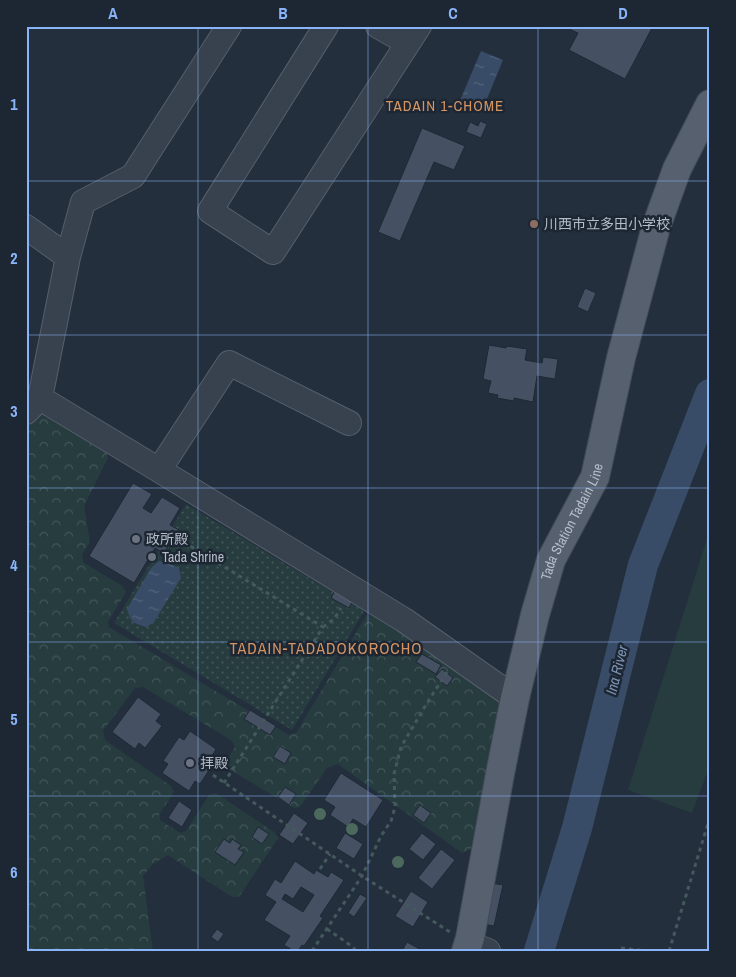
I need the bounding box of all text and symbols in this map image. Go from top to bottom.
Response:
text: A [108,2,118,24]
text: B [278,2,288,24]
text: C [448,2,458,24]
text: D [618,2,628,24]
text: 1 [10,93,18,115]
district label: TADAIN 1-CHOME [386,95,504,116]
place label: 川西市立多田小学校 [544,215,670,233]
marker: 川西市立多田小学校 [528,218,540,230]
text: 2 [10,247,18,269]
text: 3 [10,400,18,422]
street label: Tada Station Tadain Line [537,462,607,582]
place label: 政所殿 [146,530,188,548]
marker: 政所殿 [130,533,142,545]
place label: Tada Shrine [162,548,224,566]
marker: Tada Shrine [146,551,158,563]
text: 4 [10,554,18,576]
district label: TADAIN-TADADOKOROCHO [229,637,423,659]
water label: Ina River [600,642,633,697]
text: 5 [10,708,18,730]
place label: 拝殿 [200,754,228,772]
marker: 拝殿 [184,757,196,769]
text: 6 [10,861,18,883]

